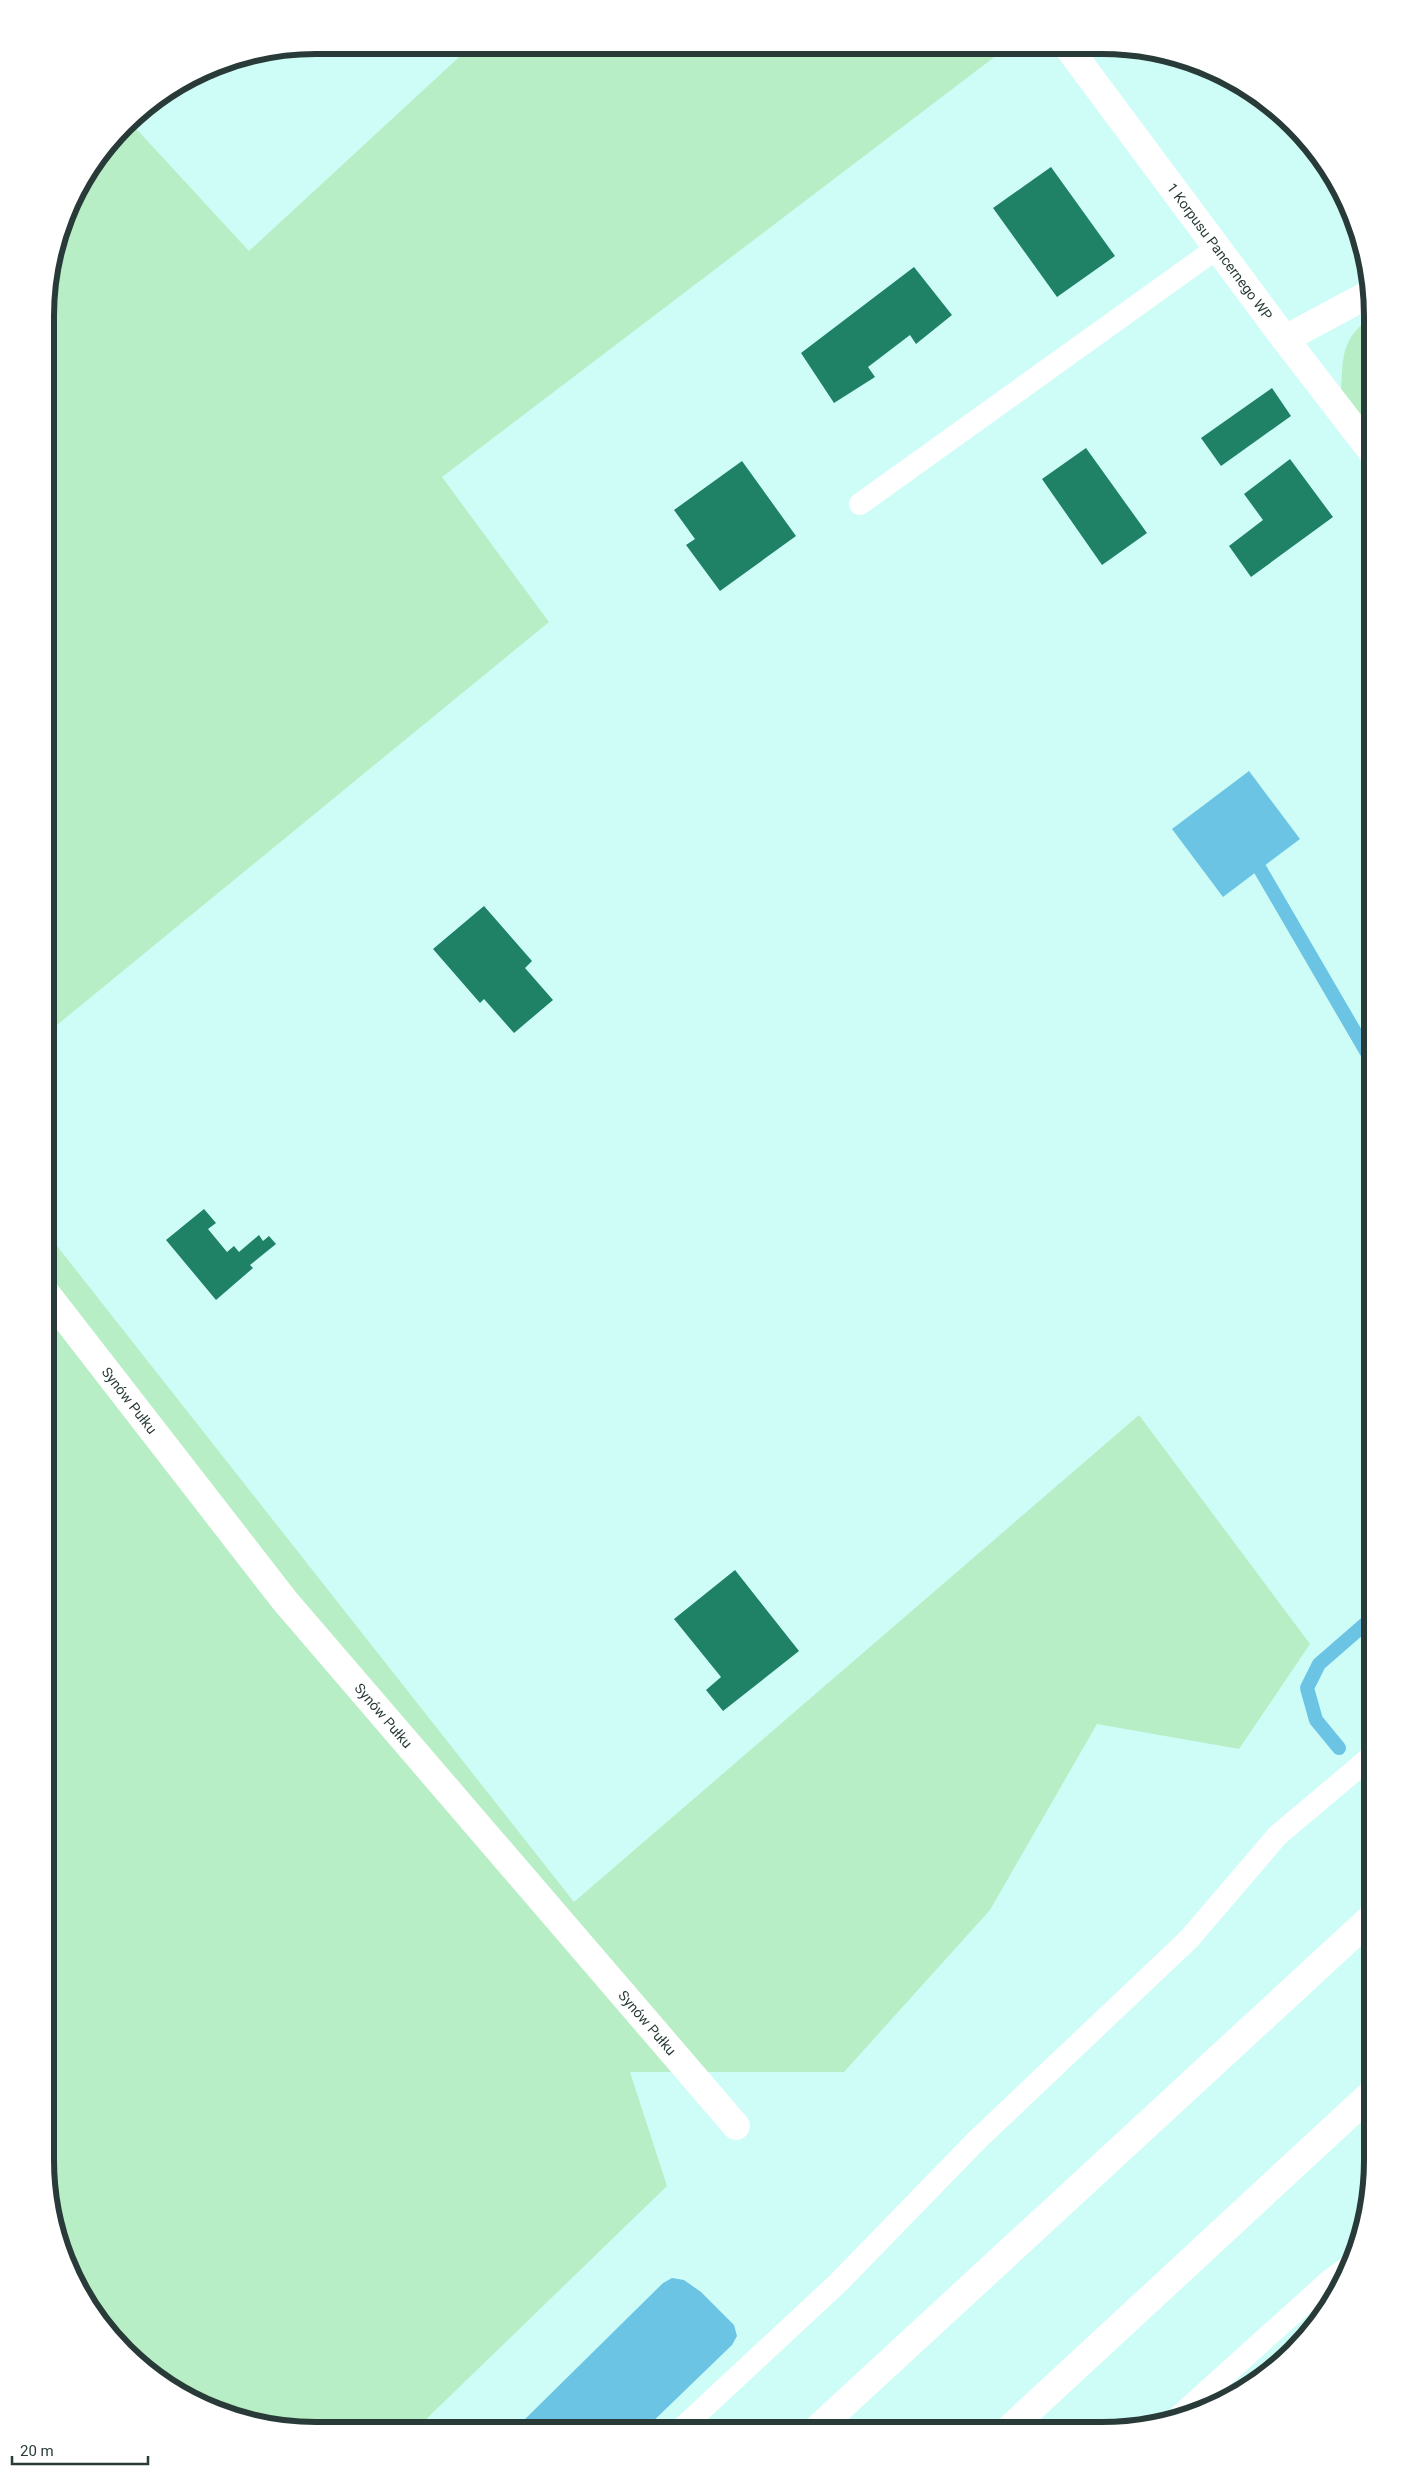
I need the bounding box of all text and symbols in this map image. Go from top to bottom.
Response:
street label: 1 Korpusu Pancernego WP [1164,180,1276,323]
street label: Synów Pułku [99,1364,160,1437]
street label: Synów Pułku [351,1680,416,1751]
street label: Synów Pułku [615,1987,679,2058]
scale bar [12,2434,149,2466]
text: 20 m [20,2442,54,2460]

